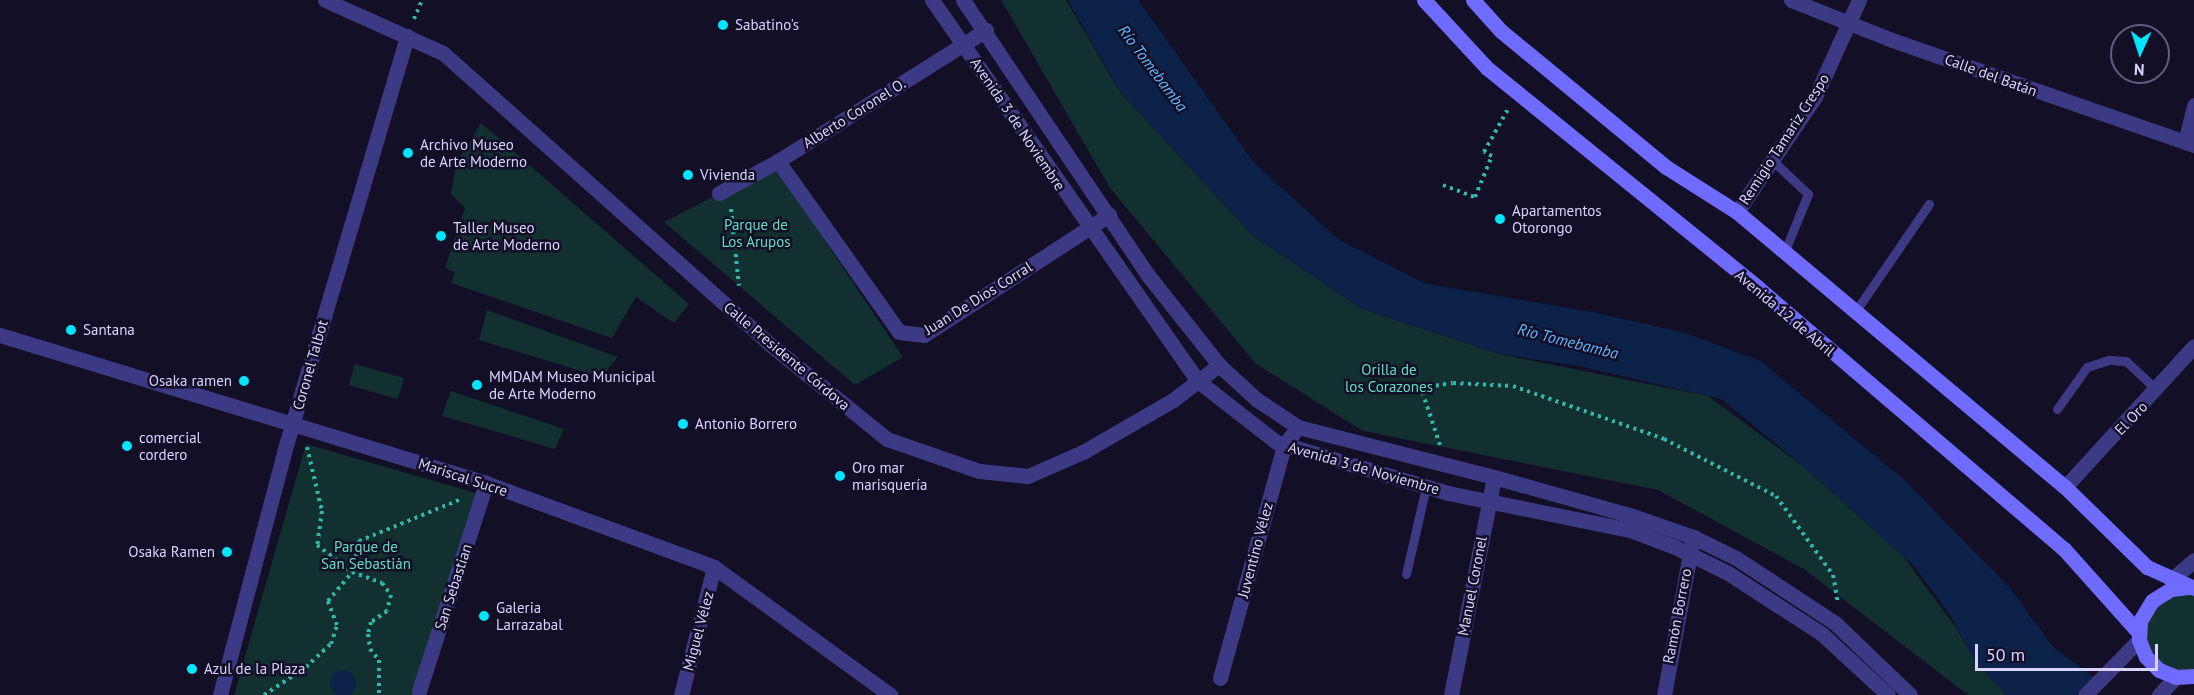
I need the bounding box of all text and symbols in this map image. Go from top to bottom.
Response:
place label: Sabatino's [735,16,799,34]
marker: Sabatino's [716,18,730,32]
water label: Río Tomebamba [1114,21,1192,115]
north arrow [2110,24,2170,84]
street label: Calle del Batán [1942,50,2040,100]
street label: Avenida 3 de Noviembre [967,54,1069,194]
text: N [2133,60,2145,80]
street label: Remigio Tamariz Crespo [1735,70,1833,208]
street label: Alberto Coronel O. [799,74,909,152]
place label: Archivo Museo de Arte Moderno [420,135,528,170]
marker: Archivo Museo de Arte Moderno [401,146,415,160]
place label: Vivienda [700,166,755,184]
marker: Vivienda [681,168,695,182]
place label: Apartamentos Otorongo [1512,201,1602,236]
marker: Apartamentos Otorongo [1493,212,1507,226]
park label: Parque de Los Arupos [721,215,791,250]
place label: Taller Museo de Arte Moderno [453,218,561,253]
marker: Taller Museo de Arte Moderno [434,229,448,243]
street label: Juan De Dios Corral [921,258,1035,338]
street label: Avenida 12 de Abril [1731,266,1839,360]
street label: Calle Presidente Córdova [720,298,854,414]
street label: Coronel Talbot [289,318,331,412]
water label: Río Tomebamba [1515,319,1621,363]
place label: Santana [83,321,135,339]
marker: Santana [64,323,78,337]
park label: Orilla de los Corazones [1345,360,1433,395]
place label: MMDAM Museo Municipal de Arte Moderno [489,367,655,402]
place label: Osaka ramen [149,372,232,390]
marker: Osaka ramen [237,374,251,388]
marker: MMDAM Museo Municipal de Arte Moderno [470,378,484,392]
street label: El Oro [2111,397,2151,439]
place label: Antonio Borrero [695,415,797,433]
marker: Antonio Borrero [676,417,690,431]
place label: comercial cordero [139,428,201,463]
street label: Avenida 3 de Noviembre [1286,438,1442,498]
marker: comercial cordero [120,439,134,453]
street label: Mariscal Sucre [416,454,510,500]
place label: Oro mar marisquería [852,458,927,493]
marker: Oro mar marisquería [833,469,847,483]
street label: Juventino Vélez [1234,500,1276,600]
street label: Manuel Coronel [1454,535,1490,637]
park label: Parque de San Sebastián [321,537,411,572]
street label: San Sebastian [431,542,475,632]
place label: Osaka Ramen [128,543,215,561]
marker: Osaka Ramen [220,545,234,559]
street label: Ramón Borrero [1659,567,1695,665]
street label: Miguel Vélez [679,589,717,673]
place label: Galeria Larrazabal [496,598,563,633]
marker: Galeria Larrazabal [477,609,491,623]
scale bar [1978,632,2161,670]
text: 50 m [1986,643,2025,666]
place label: Azul de la Plaza [204,660,305,678]
marker: Azul de la Plaza [185,662,199,676]

